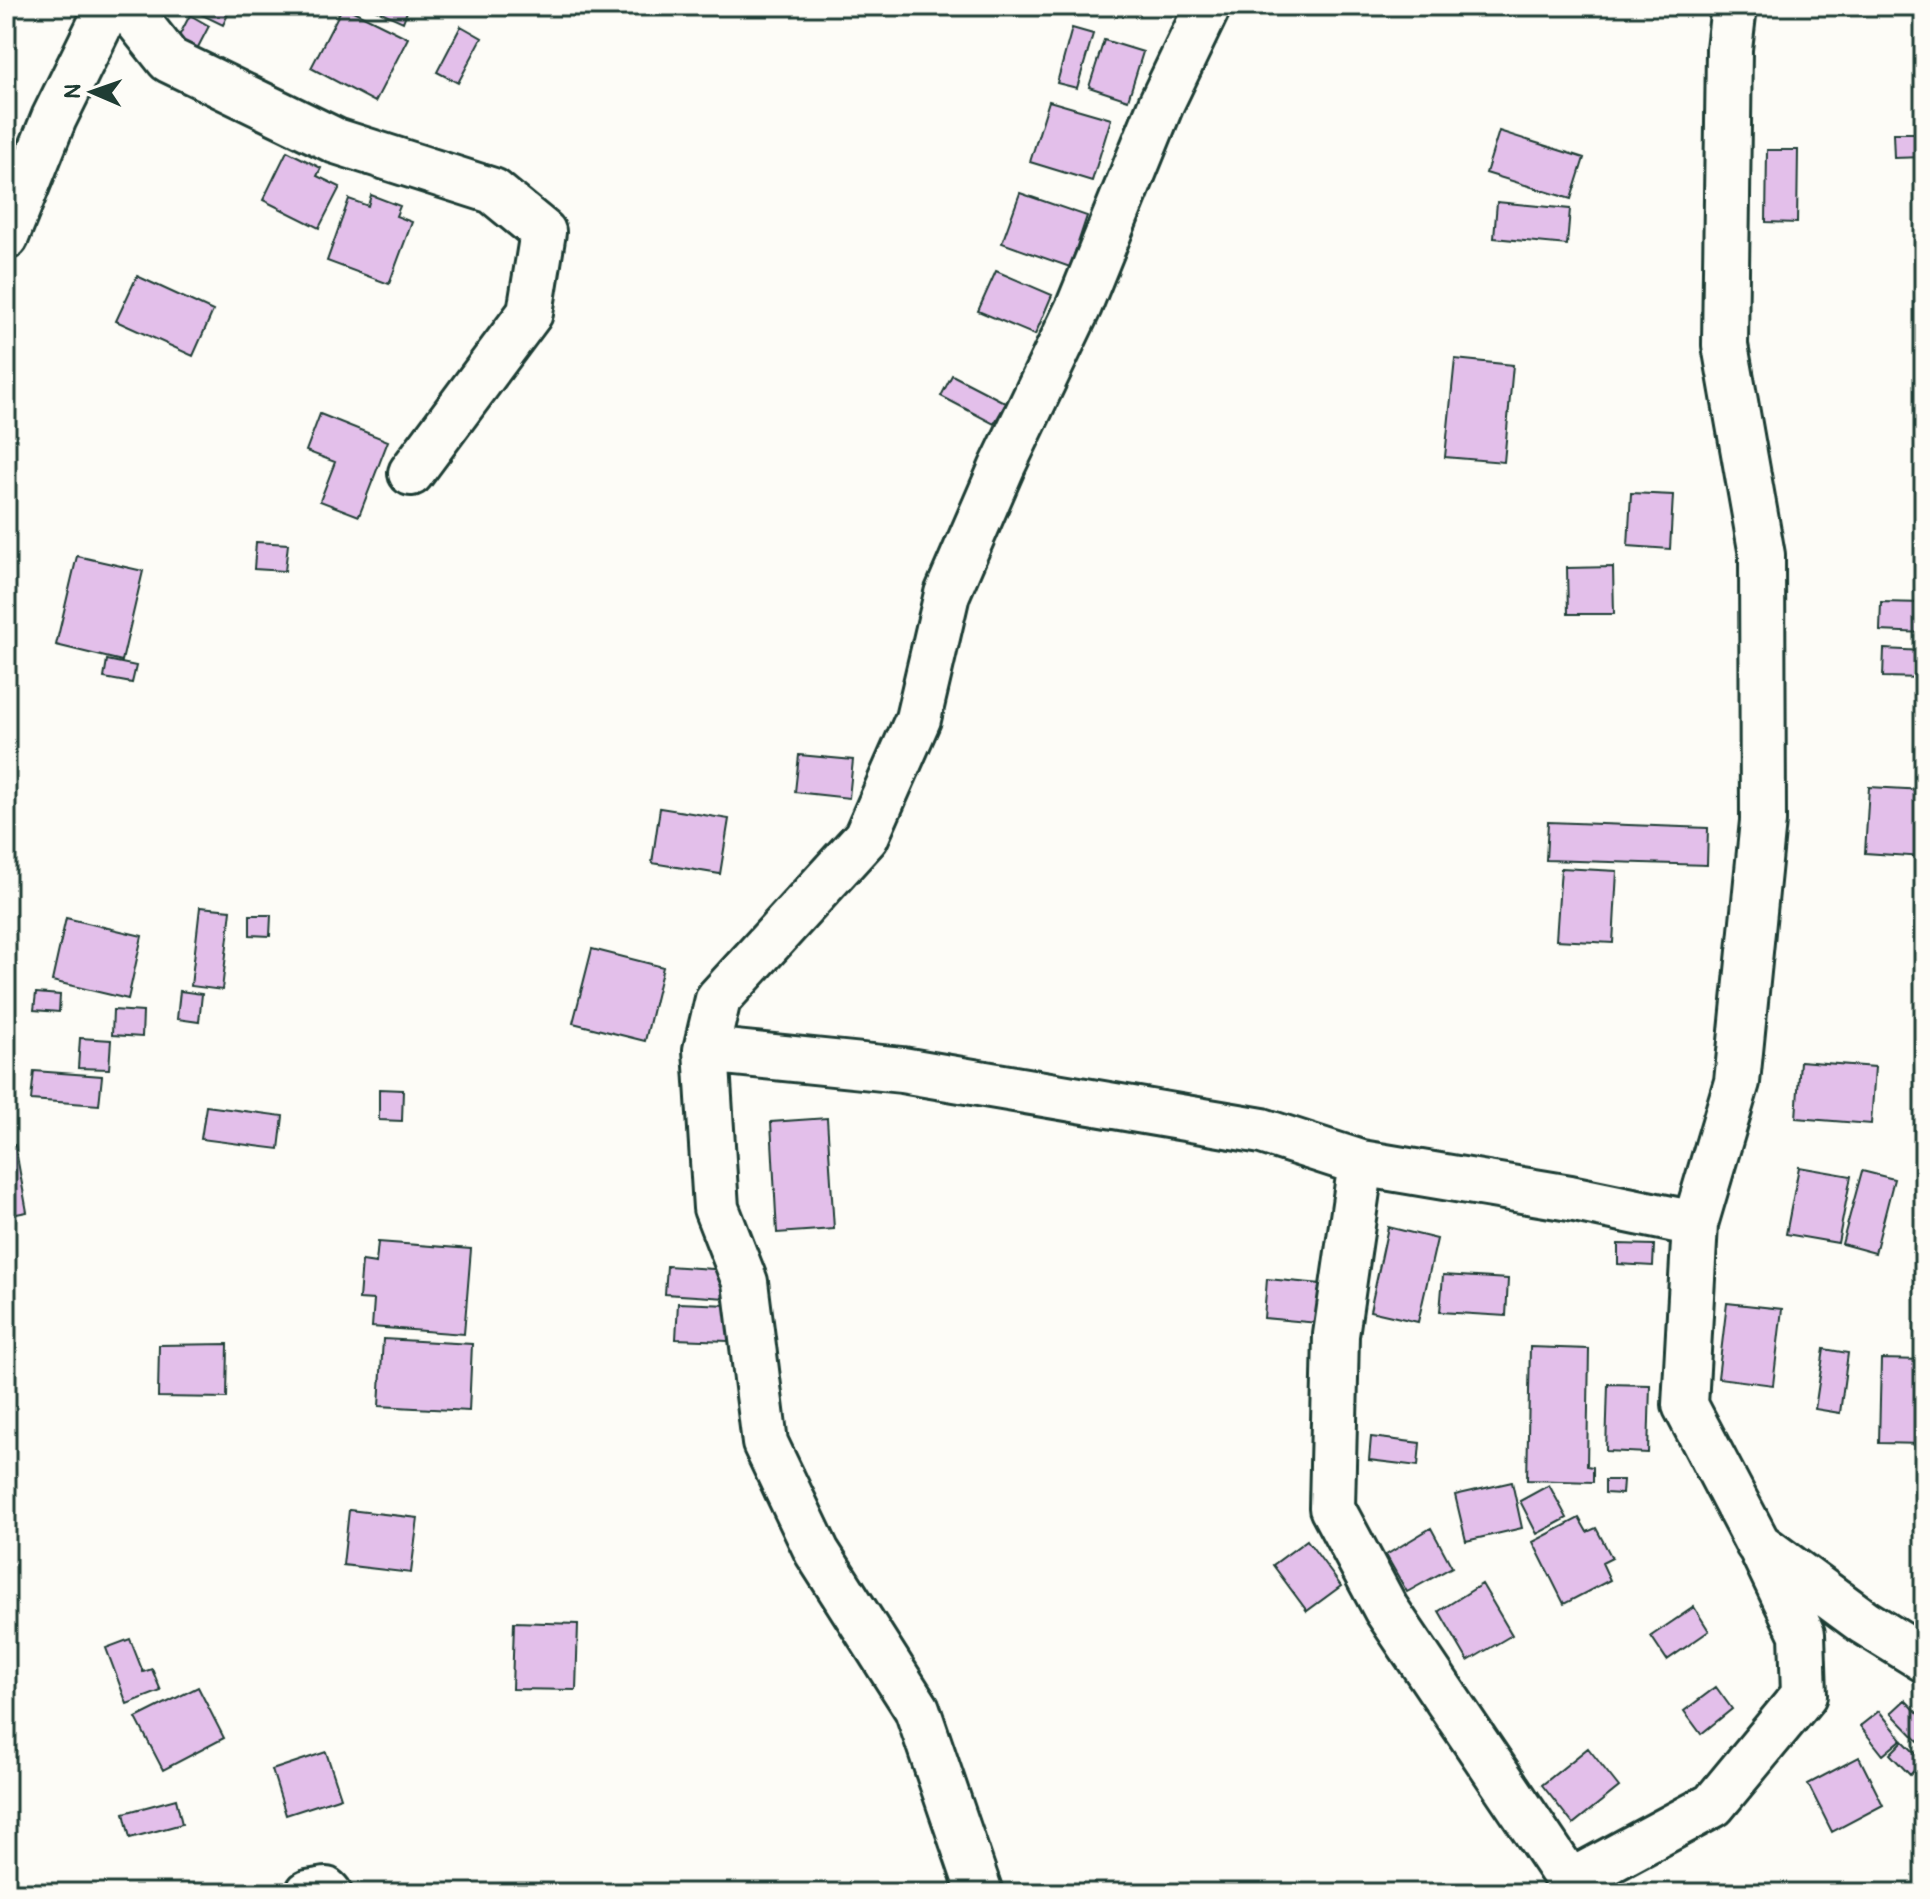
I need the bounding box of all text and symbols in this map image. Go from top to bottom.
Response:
north arrow [52,52,132,132]
text: N [59,83,87,99]

